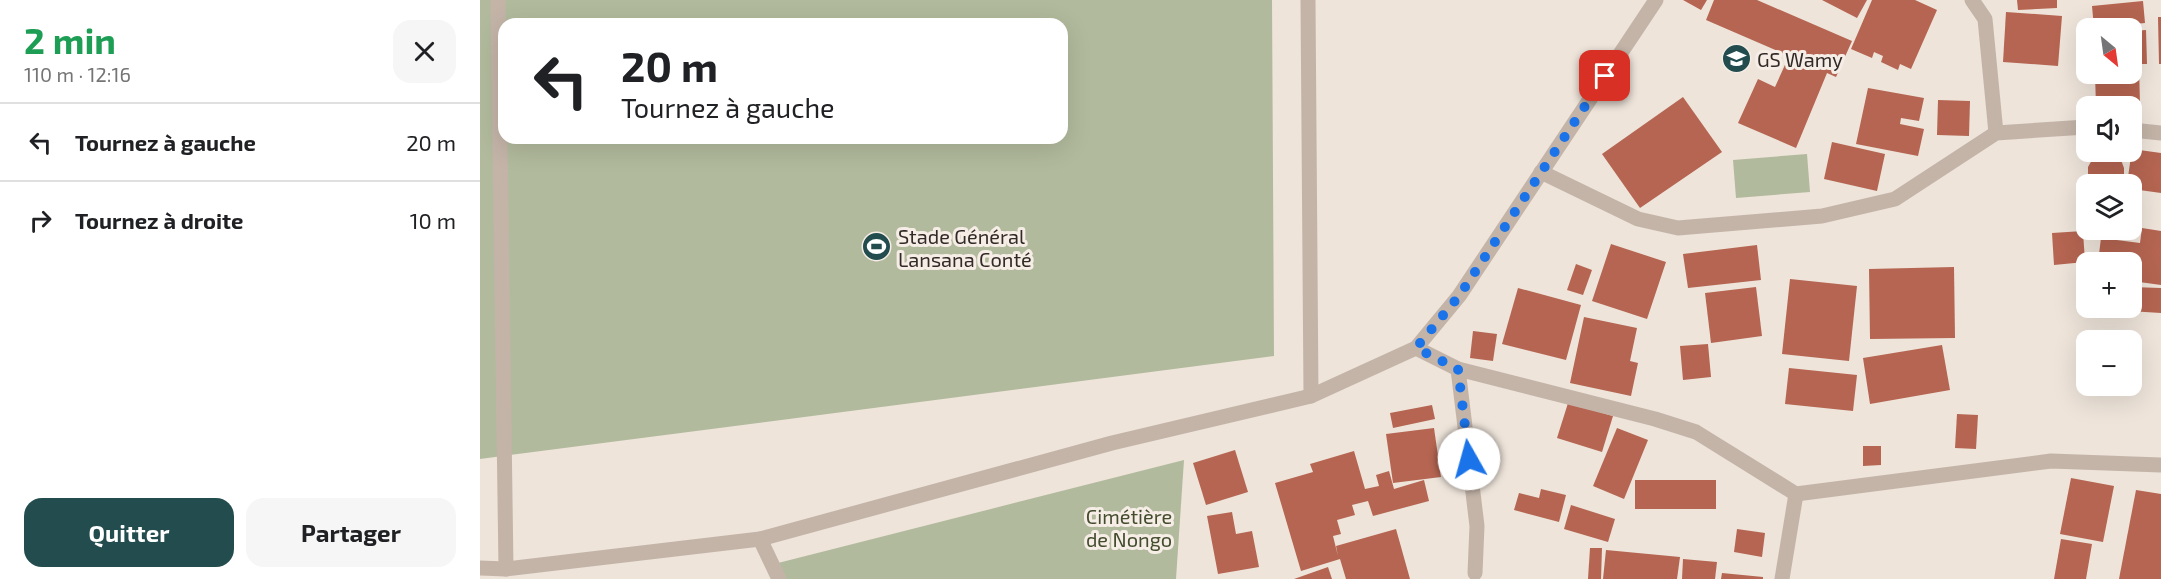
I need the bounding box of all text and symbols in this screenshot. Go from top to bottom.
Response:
text: 2 min [24,18,116,61]
north arrow [2076,18,2142,84]
map controls [2076,18,2142,396]
button: close [393,20,456,83]
text: 20 m [621,40,718,90]
icon: left [522,42,600,120]
school or university icon: GS Wamy [1720,43,1752,75]
place label: GS Wamy [1757,47,1843,71]
pin [1579,50,1630,101]
icon: arrive [1588,59,1621,92]
text: 110 m · 12:16 [24,62,131,86]
text: Tournez à gauche [621,91,835,123]
button: sound [2076,96,2142,162]
icon: left [24,126,57,159]
text: Tournez à gauche [75,129,256,155]
text: 20 m [406,129,456,155]
button: layers [2076,174,2142,240]
icon: right [24,204,57,237]
text: Tournez à droite [75,207,244,233]
text: 10 m [410,207,456,233]
place label: Stade Général Lansana Conté [898,224,1032,271]
sports icon: Stade Général Lansana Conté [861,231,893,263]
button: + [2076,252,2142,318]
button: − [2076,330,2142,396]
position arrow [1437,427,1501,491]
button: Quitter [24,498,234,567]
button: Partager [246,498,456,567]
park label: Cimétière de Nongo [1086,504,1172,551]

